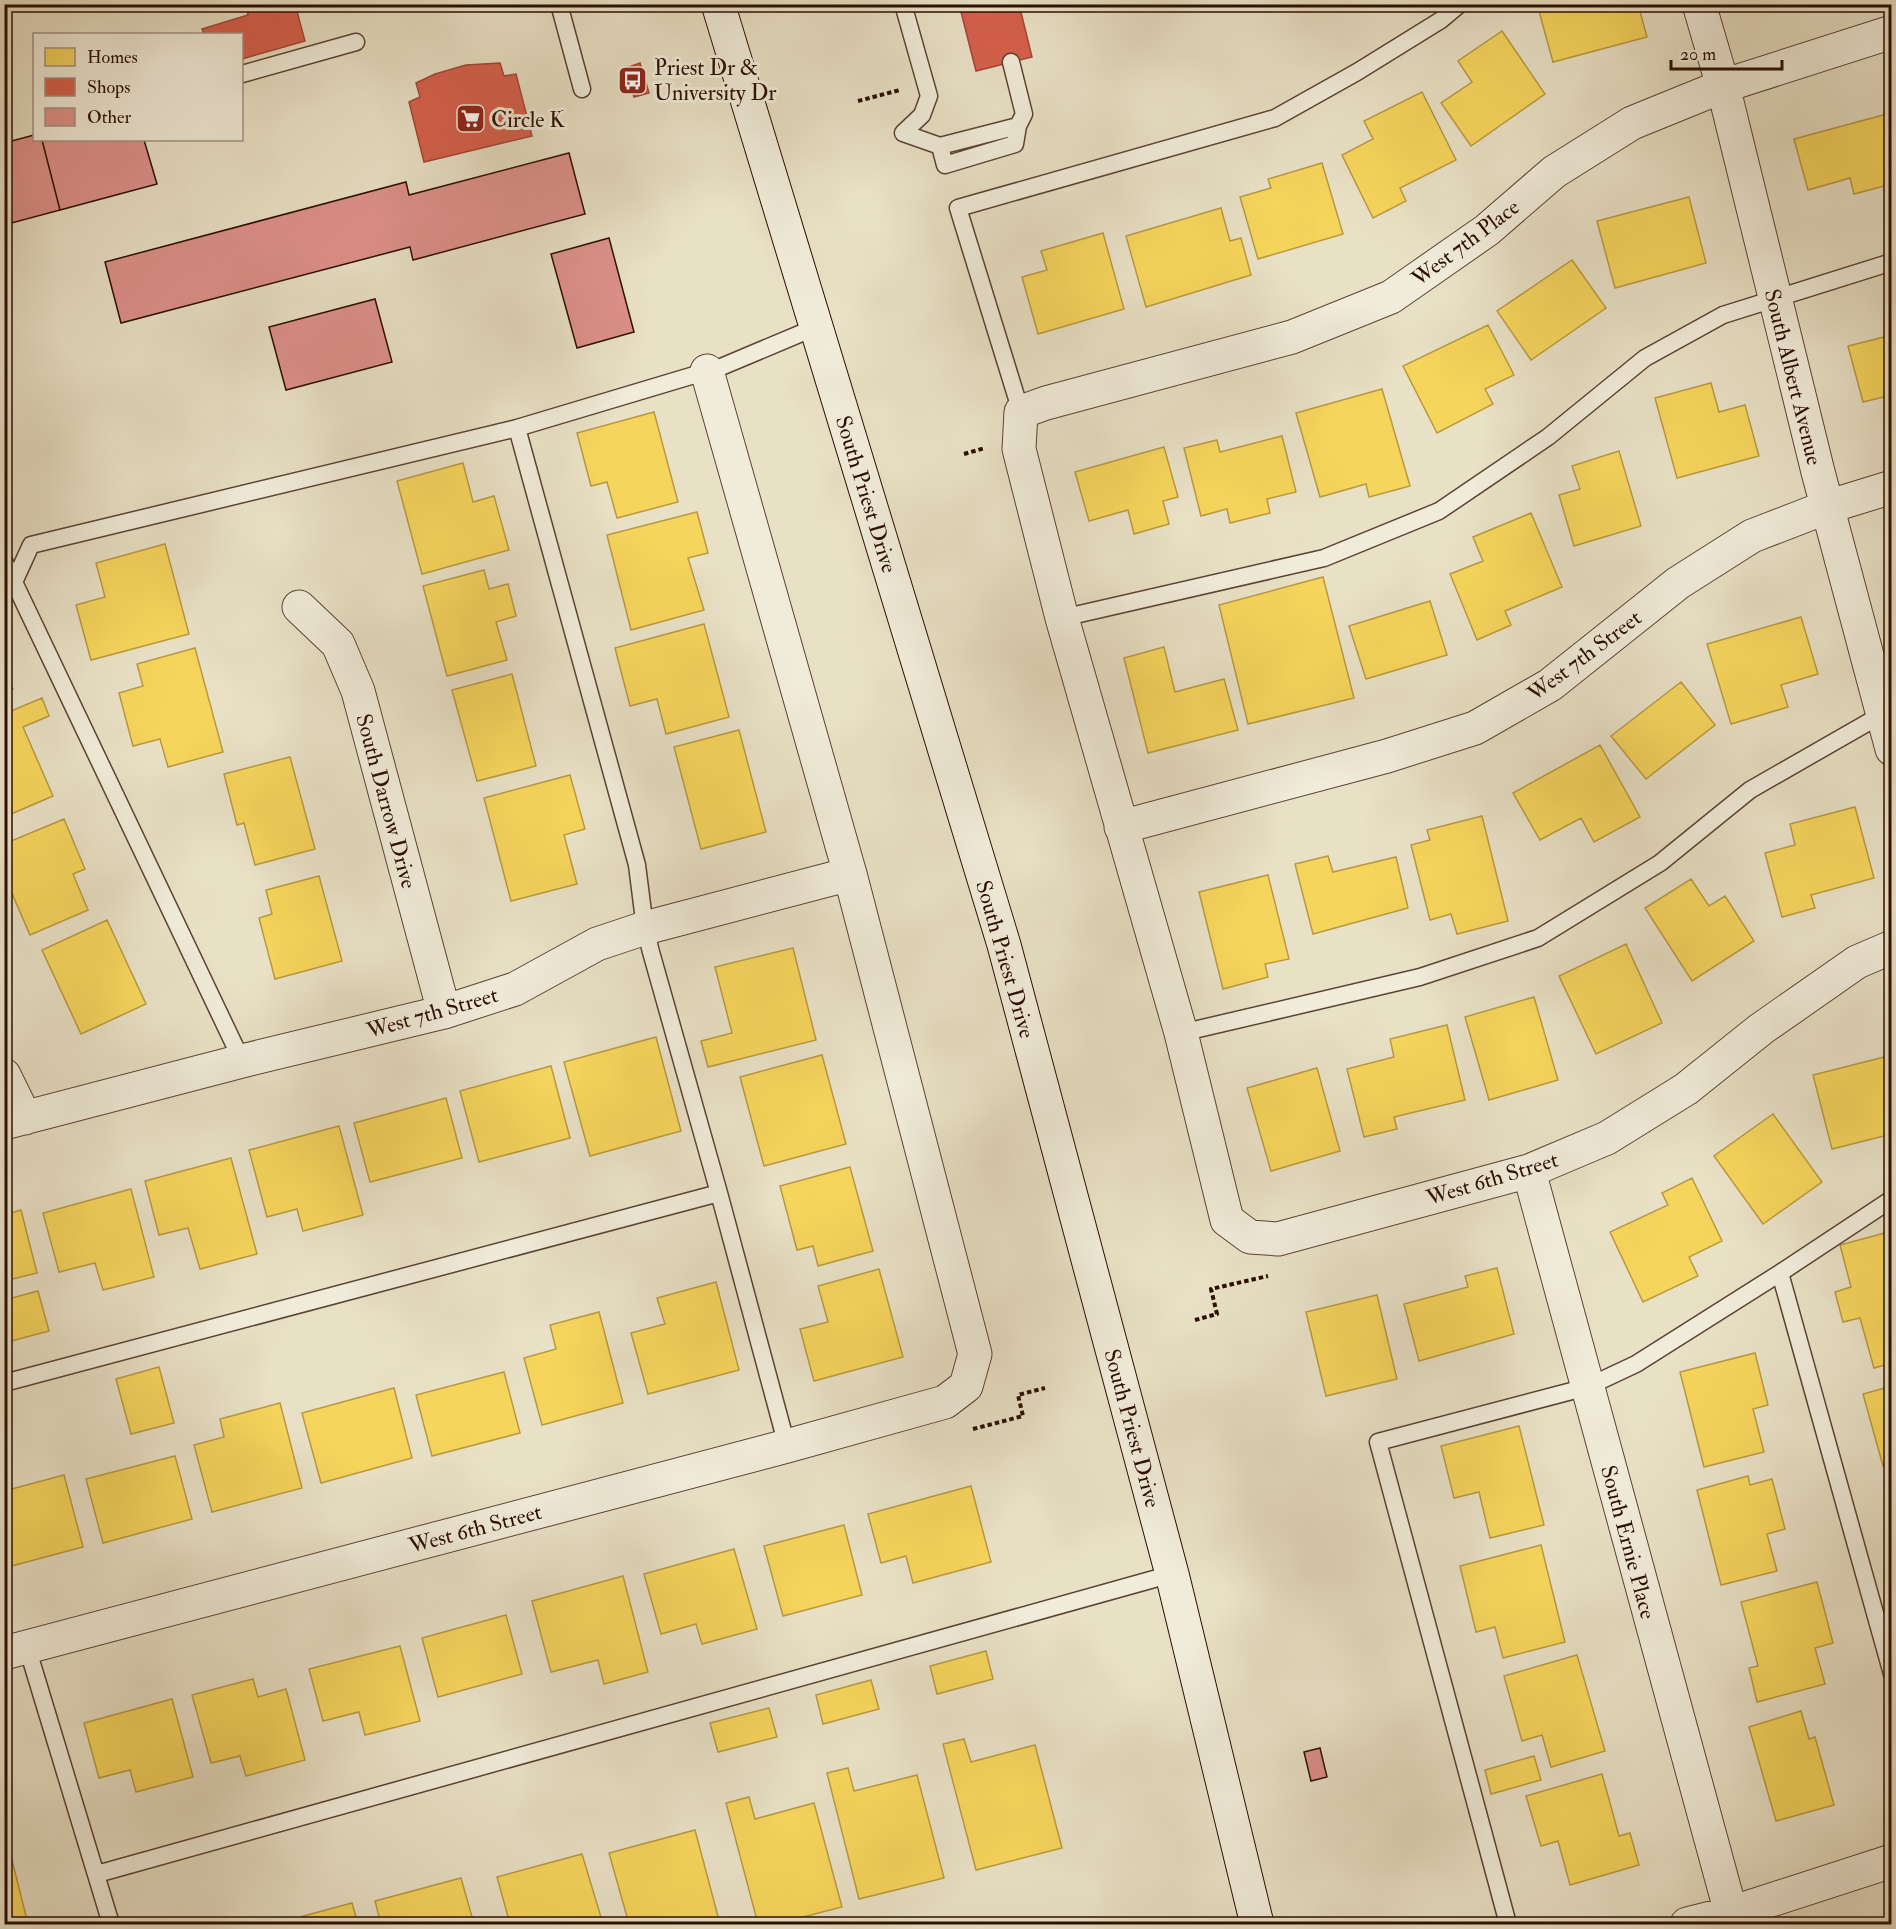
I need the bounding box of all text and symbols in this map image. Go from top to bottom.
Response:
legend [33,33,243,141]
scale bar [1671,33,1782,71]
text: 20 m [1680,43,1716,66]
text: Homes [87,46,138,69]
place label: Priest Dr & University Dr [654,54,777,107]
bus stop icon: Priest Dr & University Dr [617,64,649,96]
text: Shops [87,76,130,99]
supermarket icon: Circle K [454,103,486,135]
text: Other [87,106,131,129]
place label: Circle K [491,106,565,134]
street label: West 7th Place [1405,193,1525,293]
street label: South Albert Avenue [1758,286,1828,468]
street label: South Priest Drive [829,412,903,576]
street label: West 7th Street [1521,604,1647,708]
street label: South Darrow Drive [349,711,423,892]
street label: South Priest Drive [969,877,1041,1041]
street label: West 7th Street [362,981,501,1045]
street label: West 6th Street [1422,1146,1562,1213]
street label: South Priest Drive [1097,1346,1167,1511]
street label: South Ernie Place [1594,1462,1662,1622]
street label: West 6th Street [405,1498,545,1560]

